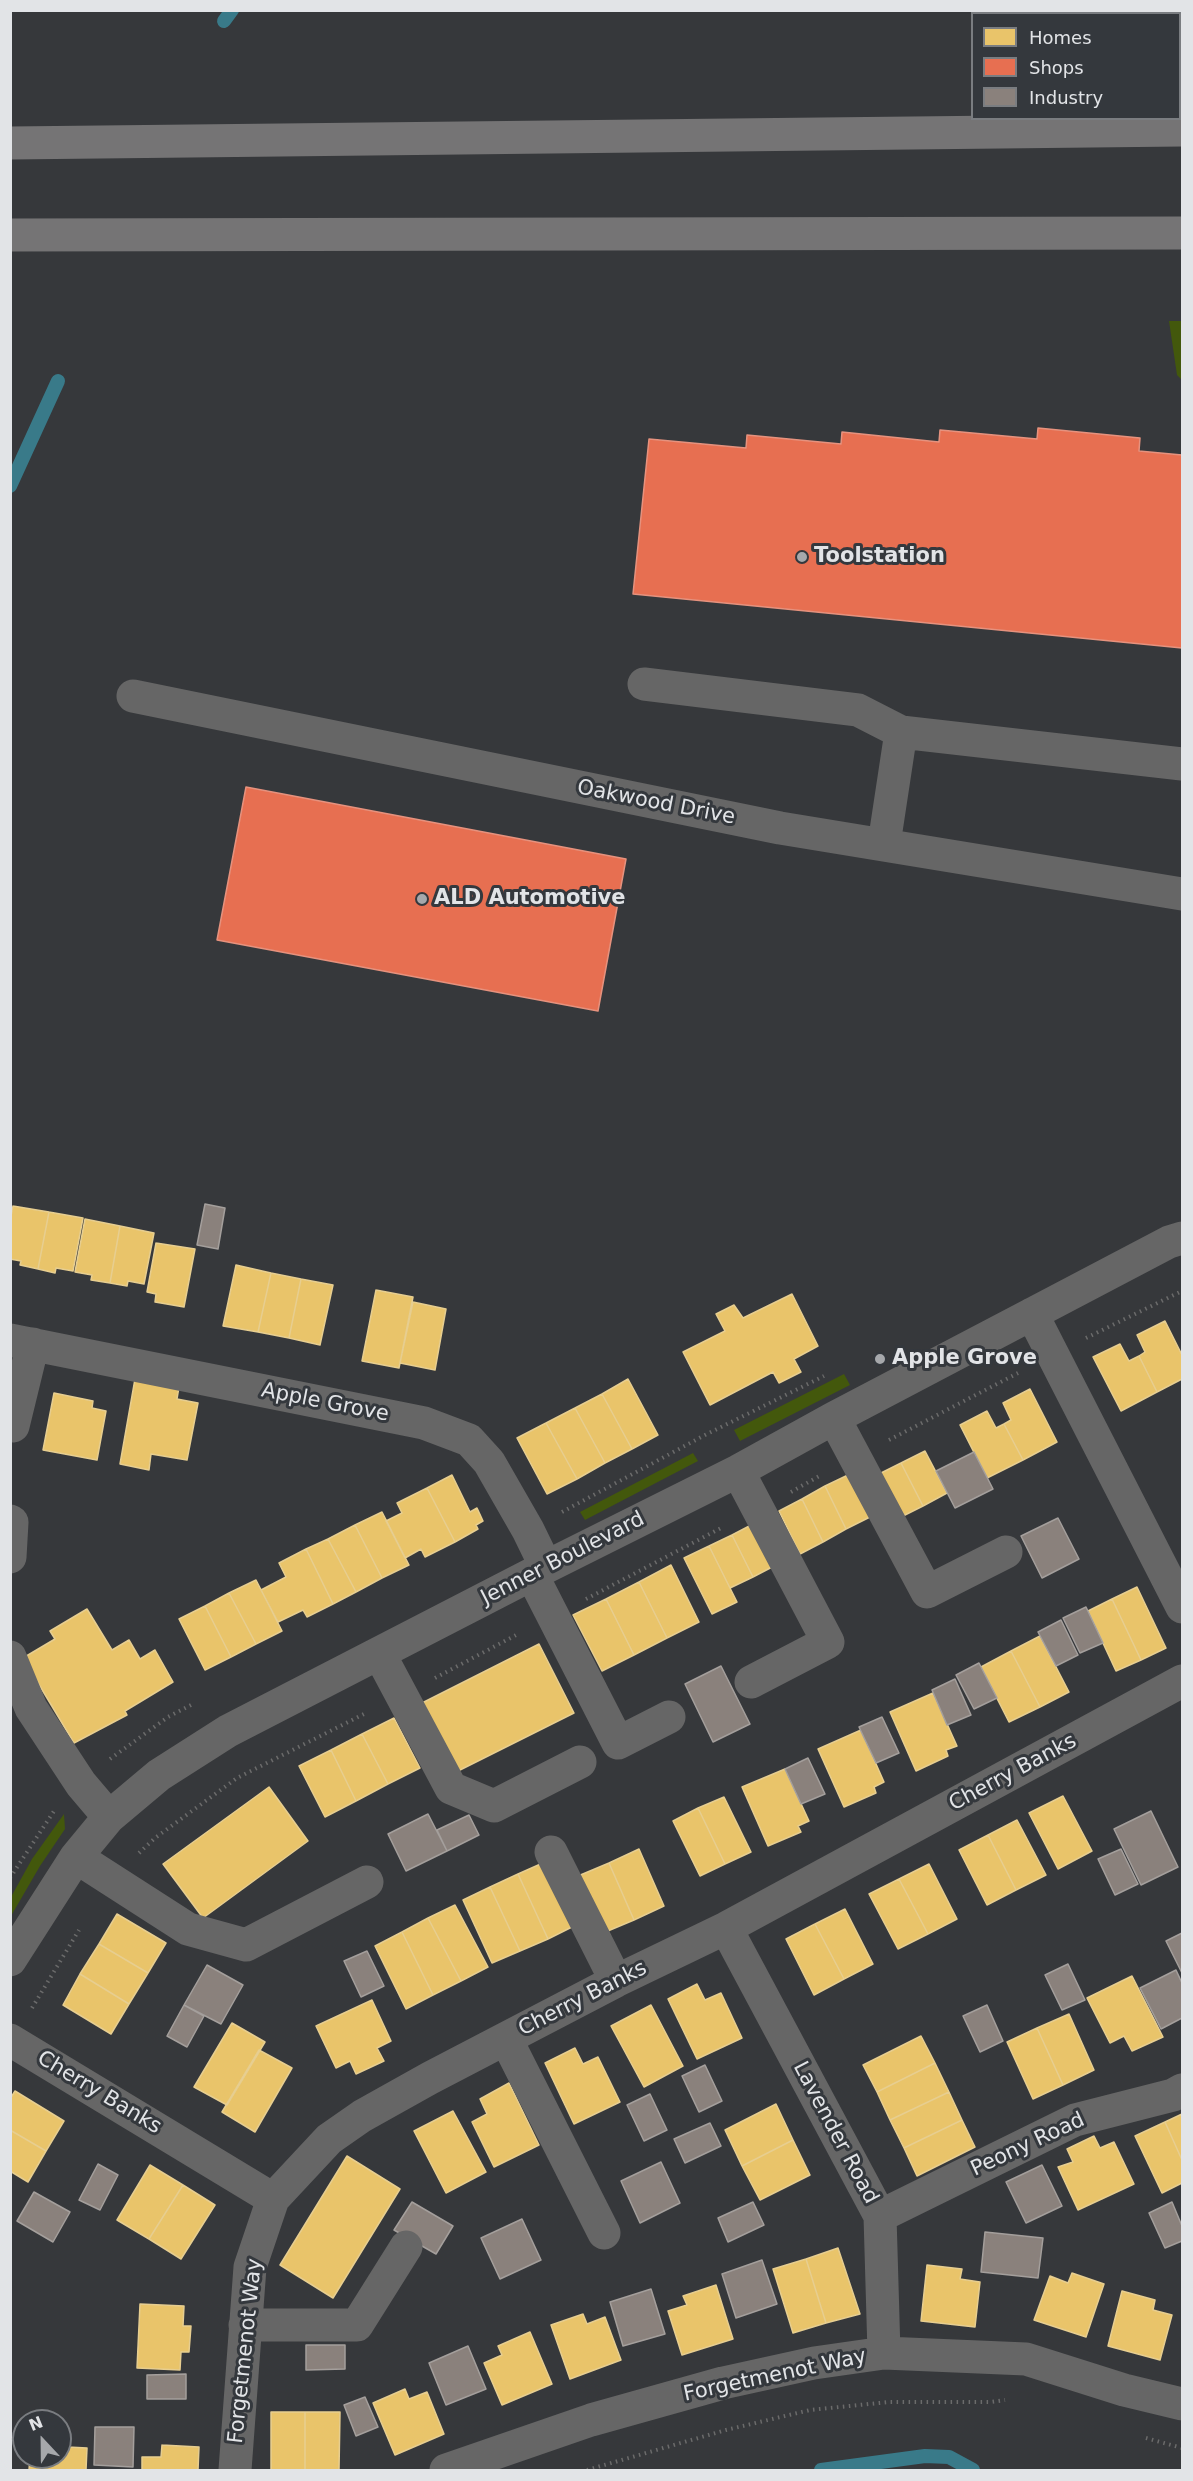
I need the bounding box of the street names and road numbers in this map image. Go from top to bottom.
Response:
street label: Oakwood Drive [575,775,737,831]
street label: Apple Grove [259,1378,391,1428]
street label: Jenner Boulevard [477,1507,649,1611]
street label: Cherry Banks [945,1729,1081,1817]
street label: Cherry Banks [515,1956,651,2042]
street label: Cherry Banks [32,2046,166,2140]
street label: Lavender Road [787,2058,883,2208]
street label: Peony Road [967,2108,1089,2182]
street label: Forgetmenot Way [224,2257,268,2445]
street label: Forgetmenot Way [681,2344,869,2408]

